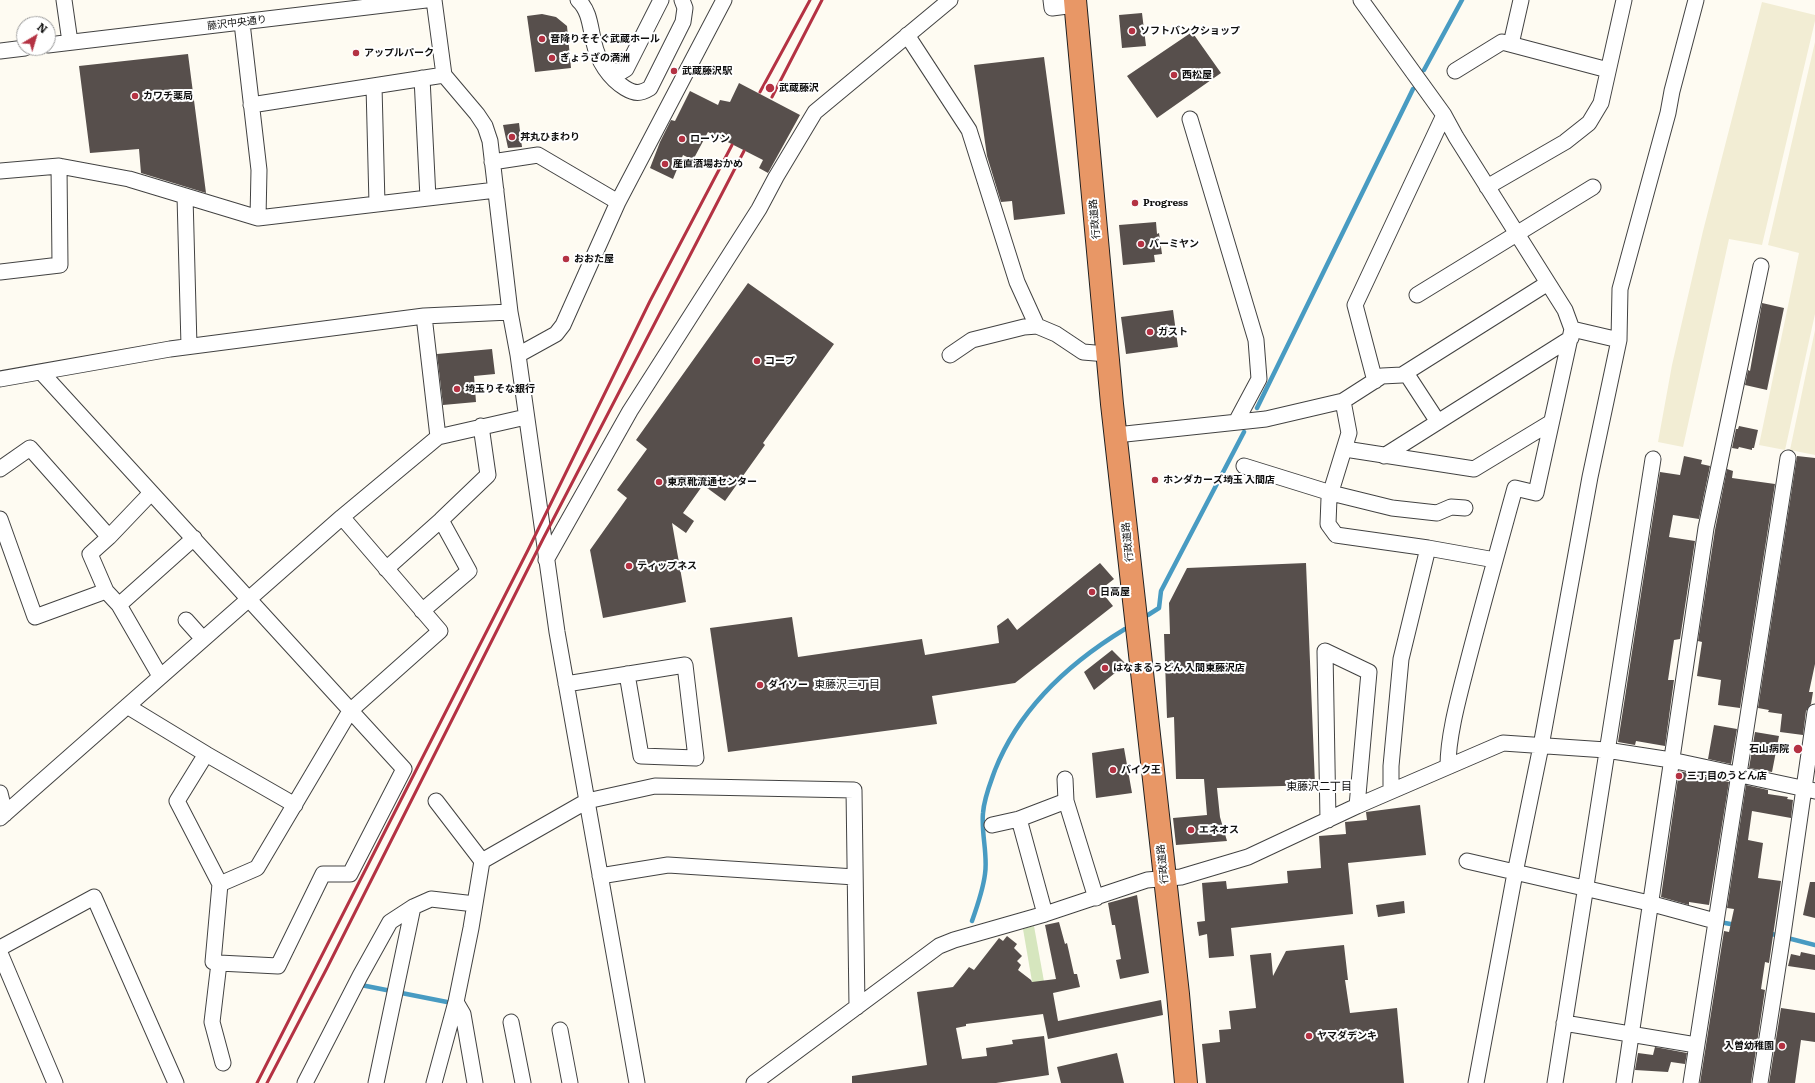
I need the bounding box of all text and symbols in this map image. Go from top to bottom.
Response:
street label: 藤沢中央通り [206,13,268,33]
north arrow [16,16,56,56]
text: N [34,18,51,36]
place label: ソフトバンクショップ [1140,25,1240,37]
marker: ソフトバンクショップ [1127,26,1137,36]
place label: 音降りそそぐ武蔵ホール [550,33,660,45]
marker: 音降りそそぐ武蔵ホール [537,34,547,44]
place label: アップルパーク [364,47,434,59]
marker: アップルパーク [351,48,361,58]
place label: ぎょうざの満洲 [560,52,630,64]
marker: ぎょうざの満洲 [547,53,557,63]
place label: 武蔵藤沢駅 [682,65,732,77]
marker: 武蔵藤沢駅 [669,66,679,76]
place label: 西松屋 [1182,69,1212,81]
marker: 西松屋 [1169,70,1179,80]
marker: 武蔵藤沢 [764,82,776,94]
place label: 武蔵藤沢 [779,82,819,94]
place label: カワチ薬局 [143,90,193,102]
marker: カワチ薬局 [130,91,140,101]
place label: 丼丸ひまわり [520,131,580,143]
marker: 丼丸ひまわり [507,132,517,142]
place label: ローソン [690,133,730,145]
marker: ローソン [677,134,687,144]
place label: 産直酒場おかめ [673,158,743,170]
marker: 産直酒場おかめ [660,159,670,169]
place label: Progress [1143,197,1188,209]
marker: Progress [1130,198,1140,208]
street label: 行政道路 [1087,199,1103,239]
place label: バーミヤン [1149,238,1199,250]
marker: バーミヤン [1136,239,1146,249]
place label: おおた屋 [574,253,614,265]
marker: おおた屋 [561,254,571,264]
place label: ガスト [1158,326,1188,338]
marker: ガスト [1145,327,1155,337]
place label: コープ [765,355,795,367]
marker: コープ [752,356,762,366]
place label: 埼玉りそな銀行 [465,383,535,395]
marker: 埼玉りそな銀行 [452,384,462,394]
place label: ホンダカーズ埼玉 入間店 [1163,474,1275,486]
marker: ホンダカーズ埼玉 入間店 [1150,475,1160,485]
place label: 東京靴流通センター [667,476,757,488]
marker: 東京靴流通センター [654,477,664,487]
street label: 行政道路 [1120,521,1136,563]
place label: ティップネス [637,560,697,572]
marker: ティップネス [624,561,634,571]
place label: 日高屋 [1100,586,1130,598]
marker: 日高屋 [1087,587,1097,597]
place label: はなまるうどん 入間東藤沢店 [1113,662,1245,674]
marker: はなまるうどん 入間東藤沢店 [1100,663,1110,673]
district label: 東藤沢三丁目 [814,678,880,692]
place label: ダイソー [768,679,808,691]
marker: ダイソー [755,680,765,690]
place label: 石山病院 [1749,743,1789,755]
marker: 石山病院 [1792,743,1804,755]
place label: バイク王 [1121,764,1161,776]
marker: バイク王 [1108,765,1118,775]
place label: 三丁目のうどん店 [1687,770,1767,782]
marker: 三丁目のうどん店 [1674,771,1684,781]
district label: 東藤沢二丁目 [1286,780,1352,794]
place label: エネオス [1199,824,1239,836]
marker: エネオス [1186,825,1196,835]
street label: 行政道路 [1155,843,1171,885]
place label: ヤマダデンキ [1317,1030,1377,1042]
marker: ヤマダデンキ [1304,1031,1314,1041]
place label: 入曽幼稚園 [1724,1040,1774,1052]
marker: 入曽幼稚園 [1777,1041,1787,1051]

